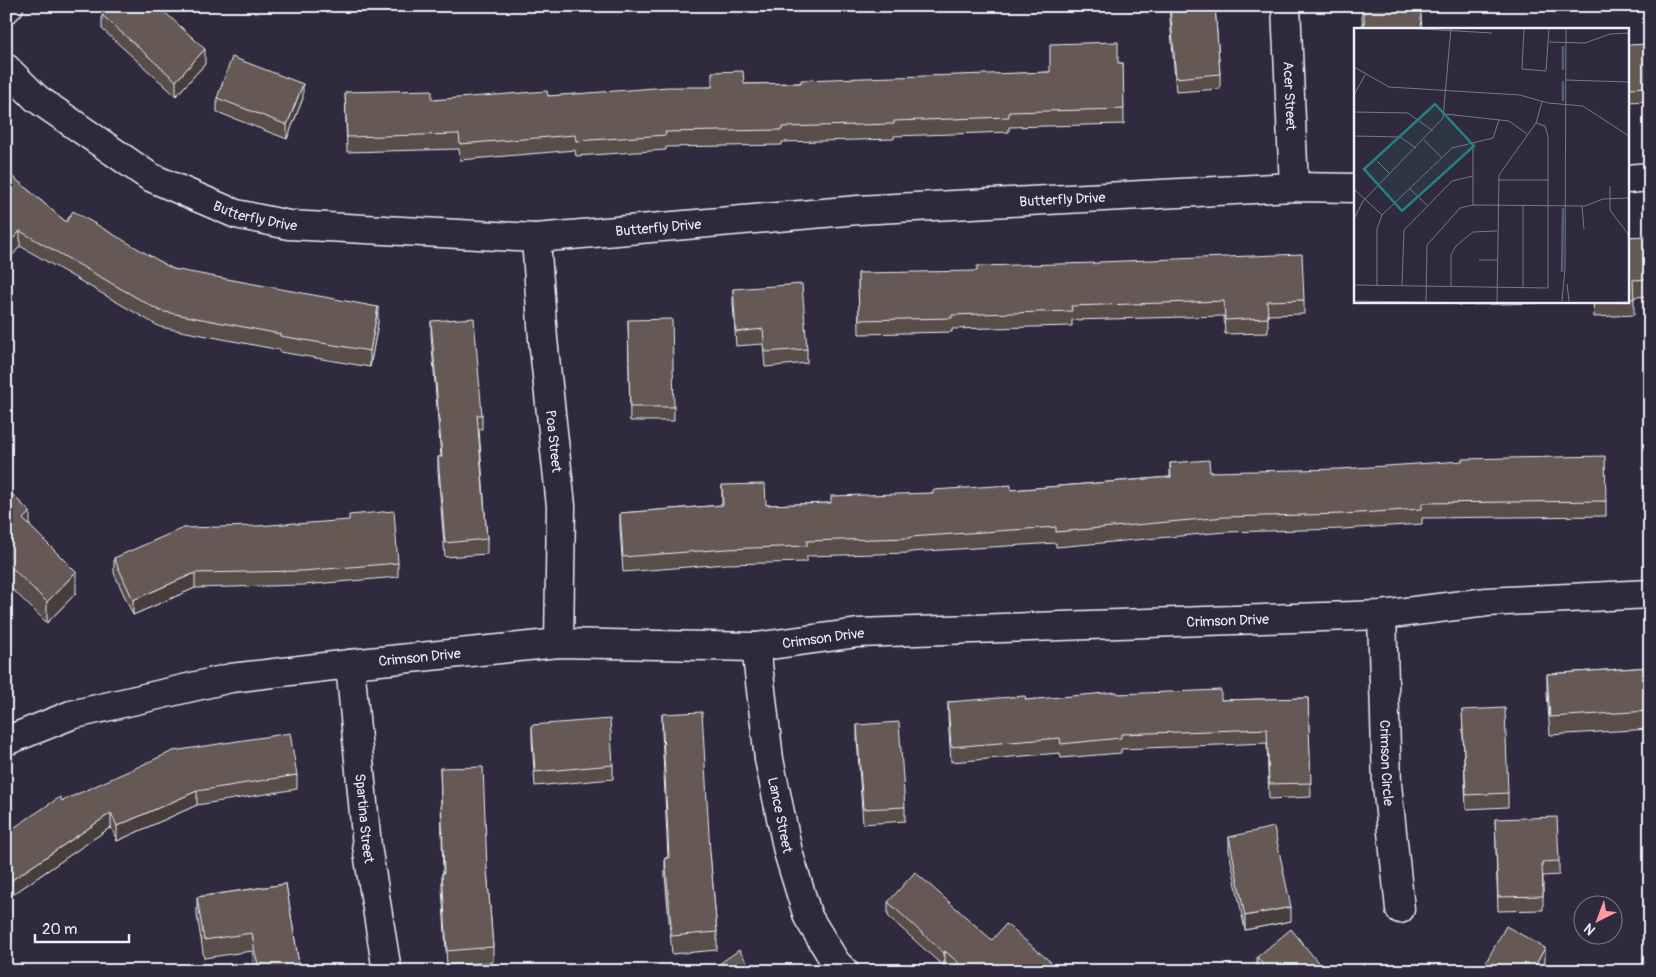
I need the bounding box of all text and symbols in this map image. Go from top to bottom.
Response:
inset map [1354,28,1628,302]
street label: Acer Street [1279,61,1300,131]
street label: Butterfly Drive [1019,189,1106,210]
street label: Butterfly Drive [211,197,298,234]
street label: Butterfly Drive [615,216,702,240]
street label: Poa Street [542,409,565,474]
street label: Crimson Drive [1186,611,1269,631]
street label: Crimson Drive [781,625,865,652]
street label: Crimson Drive [378,645,462,670]
street label: Crimson Circle [1376,720,1397,807]
street label: Spartina Street [351,773,378,865]
street label: Lance Street [764,776,796,855]
north arrow [1574,894,1624,944]
scale bar [35,912,129,944]
text: 20 m [42,920,77,939]
text: N [1580,920,1599,939]

